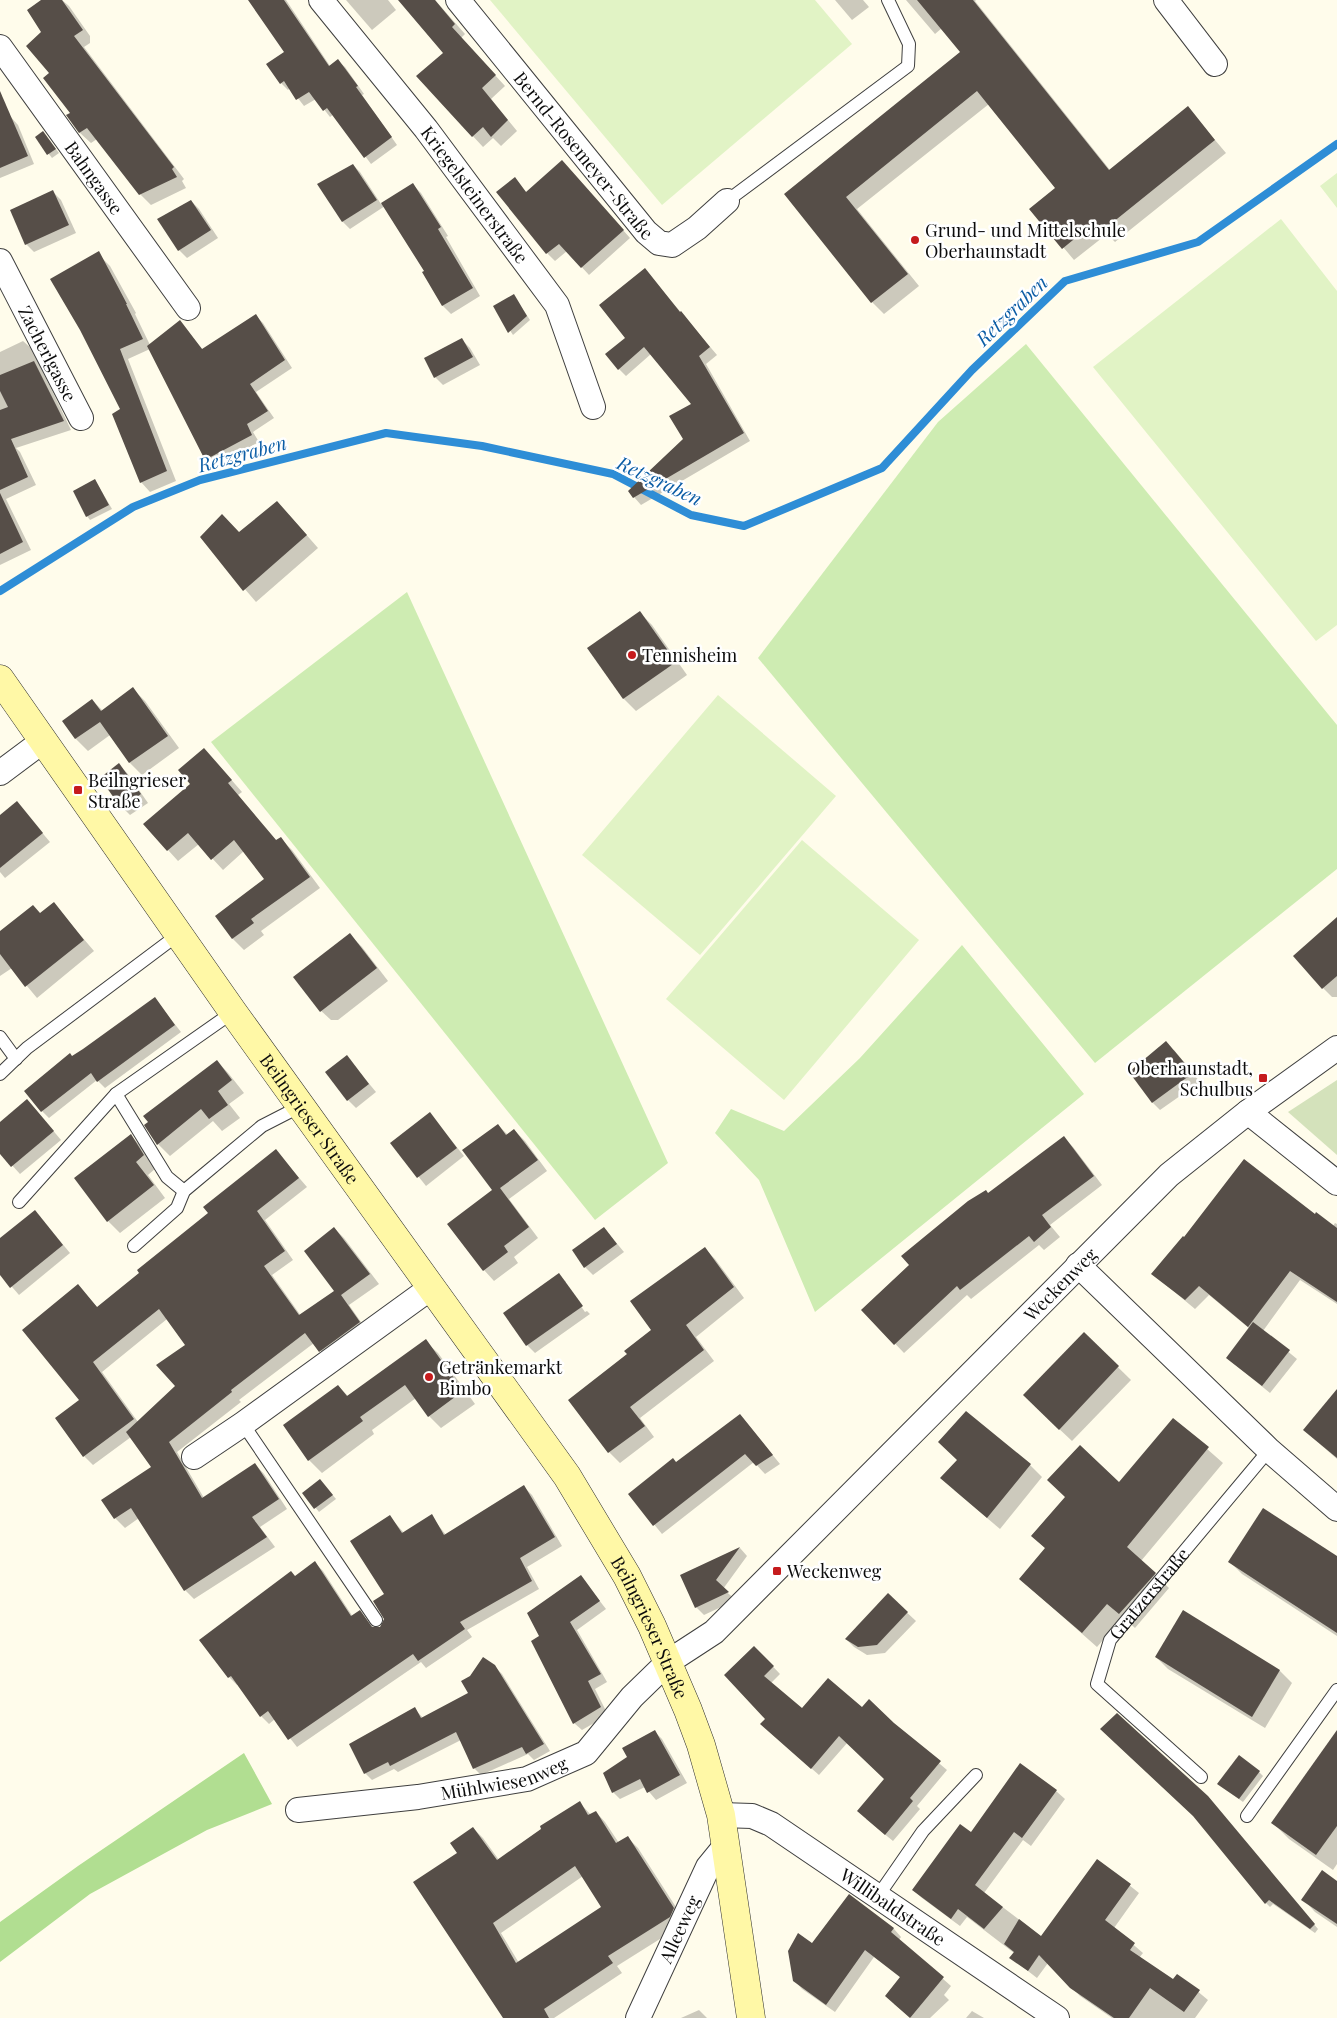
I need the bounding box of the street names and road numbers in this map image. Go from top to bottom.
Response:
street label: Bernd-Rosemeyer-Straße [509,67,658,245]
street label: Kriegelsteinerstraße [416,121,534,268]
street label: Bahngasse [60,136,129,219]
street label: Zacherlgasse [13,302,82,405]
street label: Beilngrieser Straße [255,1049,365,1189]
street label: Weckenweg [1018,1242,1102,1327]
street label: Gratzerstraße [1104,1543,1194,1644]
street label: Beilngrieser Straße [606,1551,694,1702]
street label: Mühlwiesenweg [439,1751,571,1805]
street label: Willibaldstraße [835,1862,950,1951]
street label: Alleeweg [653,1891,705,1968]

